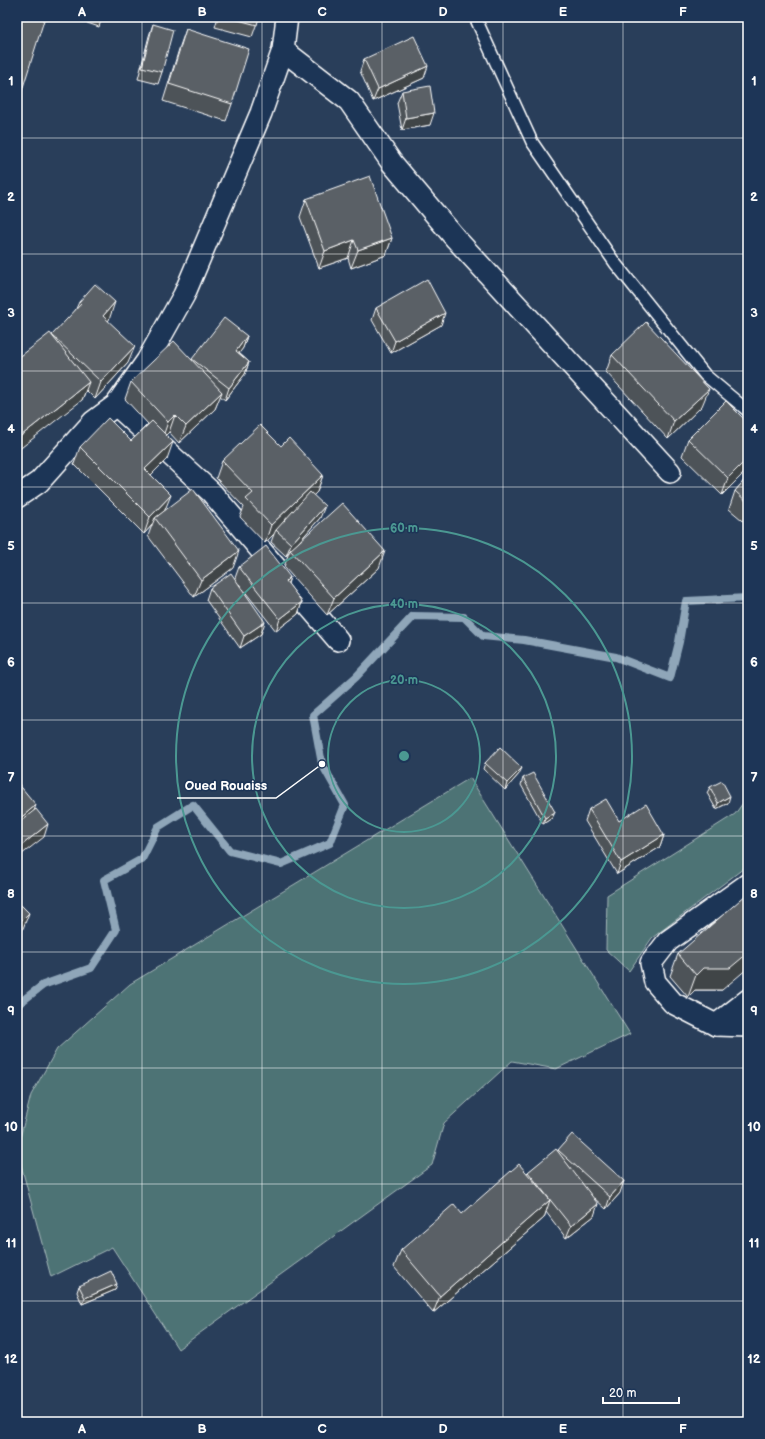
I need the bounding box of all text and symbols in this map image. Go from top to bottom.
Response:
text: A [77,4,86,20]
text: B [197,4,207,20]
text: C [317,4,327,20]
text: D [438,4,448,20]
text: E [559,4,568,20]
text: F [679,4,687,20]
text: 1 [8,73,14,89]
text: 1 [751,73,757,89]
text: 2 [7,189,15,205]
text: 2 [750,189,758,205]
text: 3 [7,305,15,321]
text: 3 [750,305,758,321]
text: 4 [7,421,15,437]
text: 4 [750,421,758,437]
text: 60 m [390,521,418,536]
text: 5 [7,538,15,554]
text: 5 [750,538,758,554]
text: 40 m [390,597,418,612]
text: 6 [7,654,15,670]
text: 6 [750,654,758,670]
text: 20 m [390,673,418,688]
centre of rings [397,749,411,763]
text: 7 [7,770,15,786]
text: 7 [750,770,758,786]
callout: Oued Rouaiss [177,773,276,798]
text: Oued Rouaiss [185,778,267,794]
text: 8 [7,886,15,902]
text: 8 [750,886,758,902]
text: 9 [7,1003,15,1019]
text: 9 [750,1003,758,1019]
text: 10 [4,1119,18,1135]
text: 10 [747,1119,761,1135]
text: 11 [6,1235,16,1251]
text: 11 [749,1235,759,1251]
text: 12 [4,1351,18,1367]
text: 12 [747,1351,761,1367]
scale bar [603,1379,679,1405]
text: 20 m [609,1386,636,1401]
text: A [77,1421,86,1437]
text: B [197,1421,207,1437]
text: C [317,1421,327,1437]
text: D [438,1421,448,1437]
text: E [559,1421,568,1437]
text: F [679,1421,687,1437]

